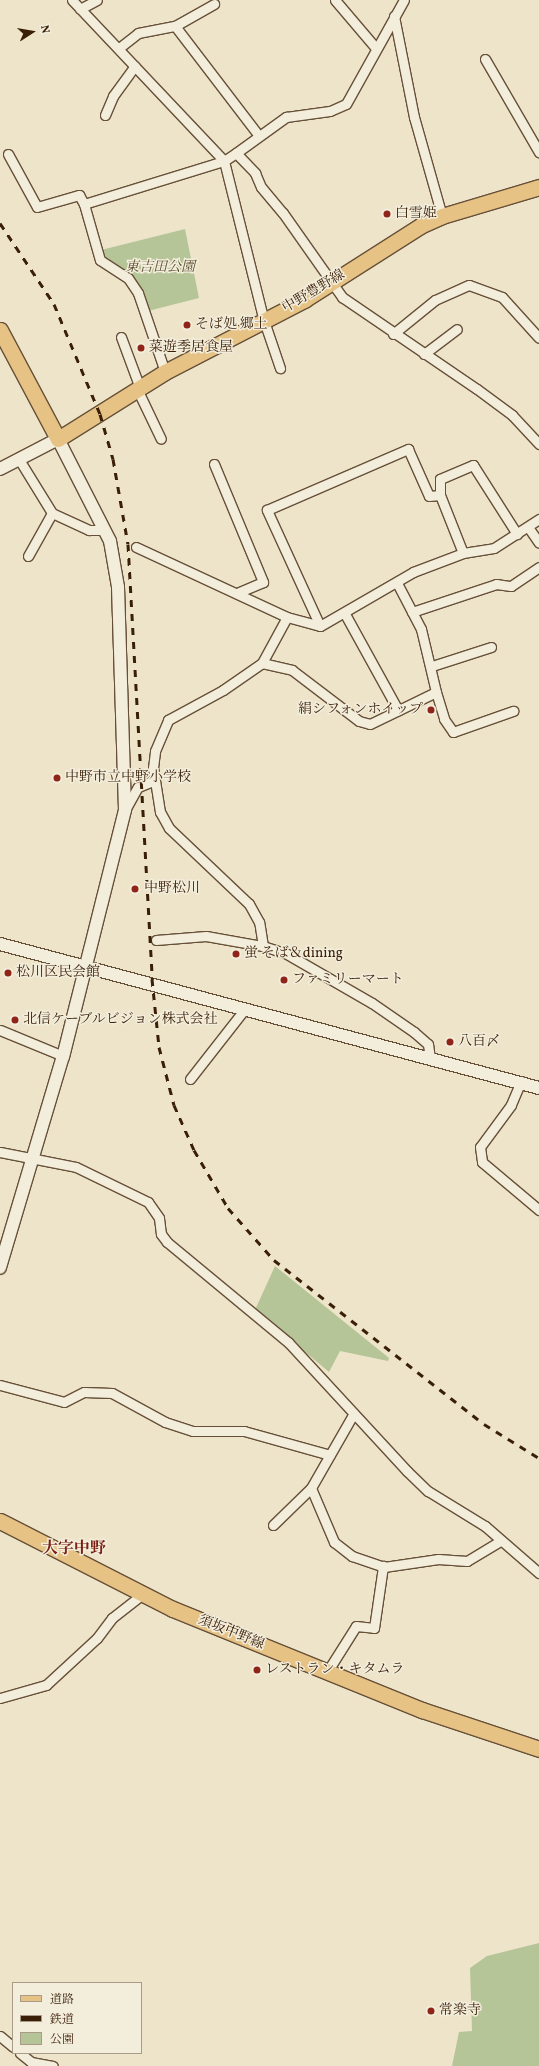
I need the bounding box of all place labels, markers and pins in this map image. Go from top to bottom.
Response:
place label: 白雪姫 [395,206,437,222]
marker: 白雪姫 [382,209,392,219]
place label: そば処 郷土 [195,317,268,333]
marker: そば処 郷土 [182,320,192,330]
place label: 菜遊季居食屋 [149,340,233,356]
marker: 菜遊季居食屋 [136,343,146,353]
place label: 絹シフォンホイップ [297,702,423,718]
marker: 絹シフォンホイップ [426,705,436,715]
place label: 中野市立中野小学校 [65,770,191,786]
marker: 中野市立中野小学校 [52,773,62,783]
place label: 中野松川 [144,881,200,897]
marker: 中野松川 [129,883,141,895]
place label: 蛍 そば＆dining [244,946,343,962]
marker: 蛍 そば＆dining [231,949,241,959]
place label: 松川区民会館 [16,965,100,981]
marker: 松川区民会館 [3,968,13,978]
place label: ファミリーマート [292,972,404,988]
marker: ファミリーマート [279,975,289,985]
place label: 北信ケーブルビジョン株式会社 [23,1012,219,1028]
marker: 北信ケーブルビジョン株式会社 [10,1015,20,1025]
place label: 八百〆 [458,1034,500,1050]
marker: 八百〆 [445,1037,455,1047]
place label: レストラン・キタムラ [265,1662,405,1678]
marker: レストラン・キタムラ [252,1665,262,1675]
place label: 常楽寺 [439,2003,481,2019]
marker: 常楽寺 [426,2006,436,2016]

